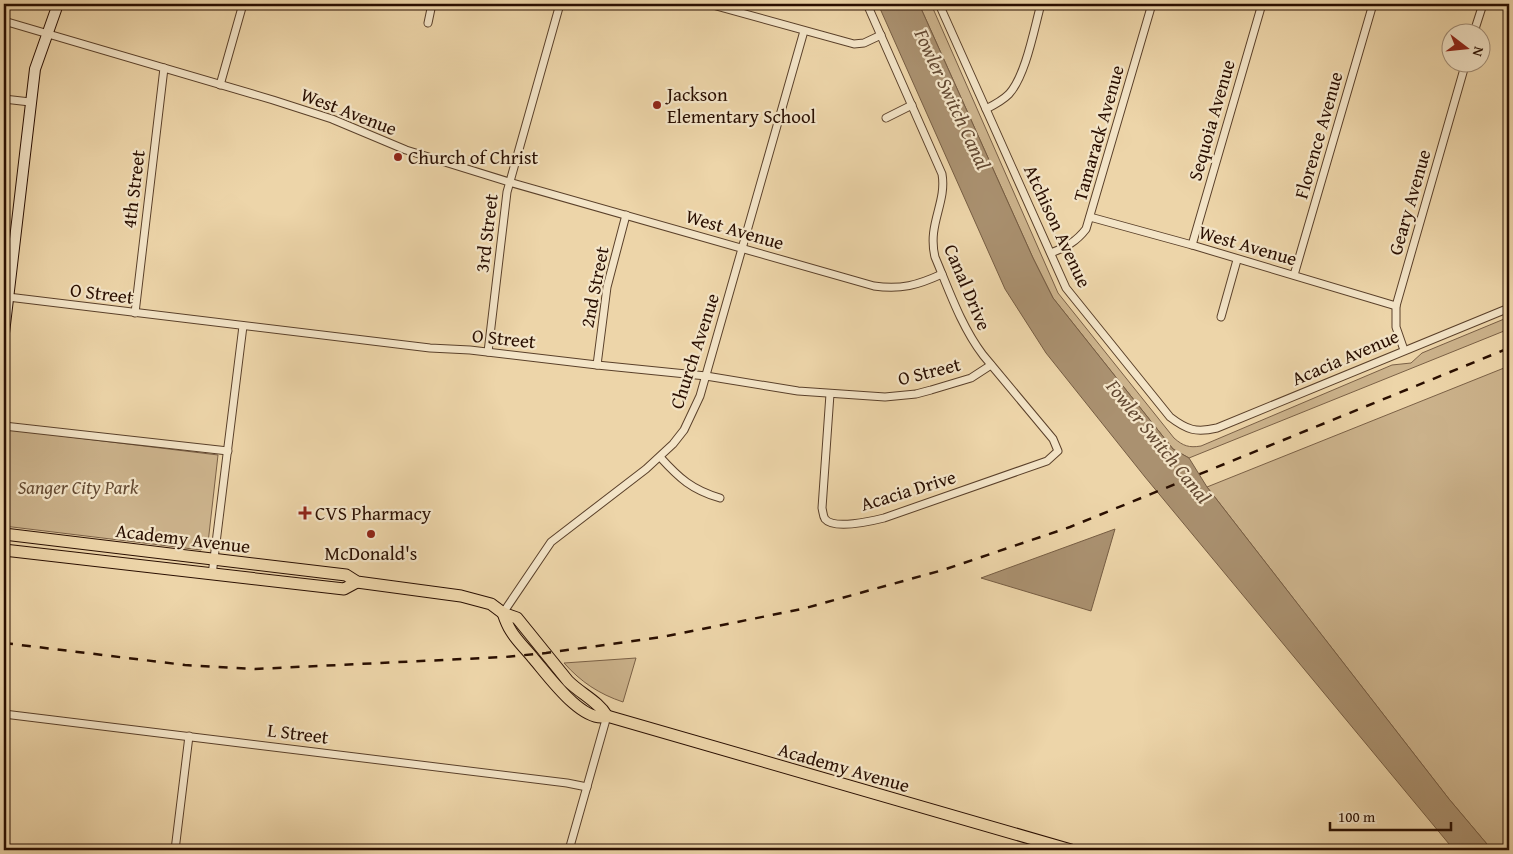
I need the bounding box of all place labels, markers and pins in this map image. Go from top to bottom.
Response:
place label: Jackson Elementary School [665,80,816,130]
marker: Jackson Elementary School [651,99,663,111]
place label: Church of Christ [408,143,538,171]
marker: Church of Christ [392,151,404,163]
place label: CVS Pharmacy [315,499,432,527]
marker: CVS Pharmacy [299,507,311,519]
marker: McDonald's [365,528,377,540]
place label: McDonald's [325,539,417,567]

